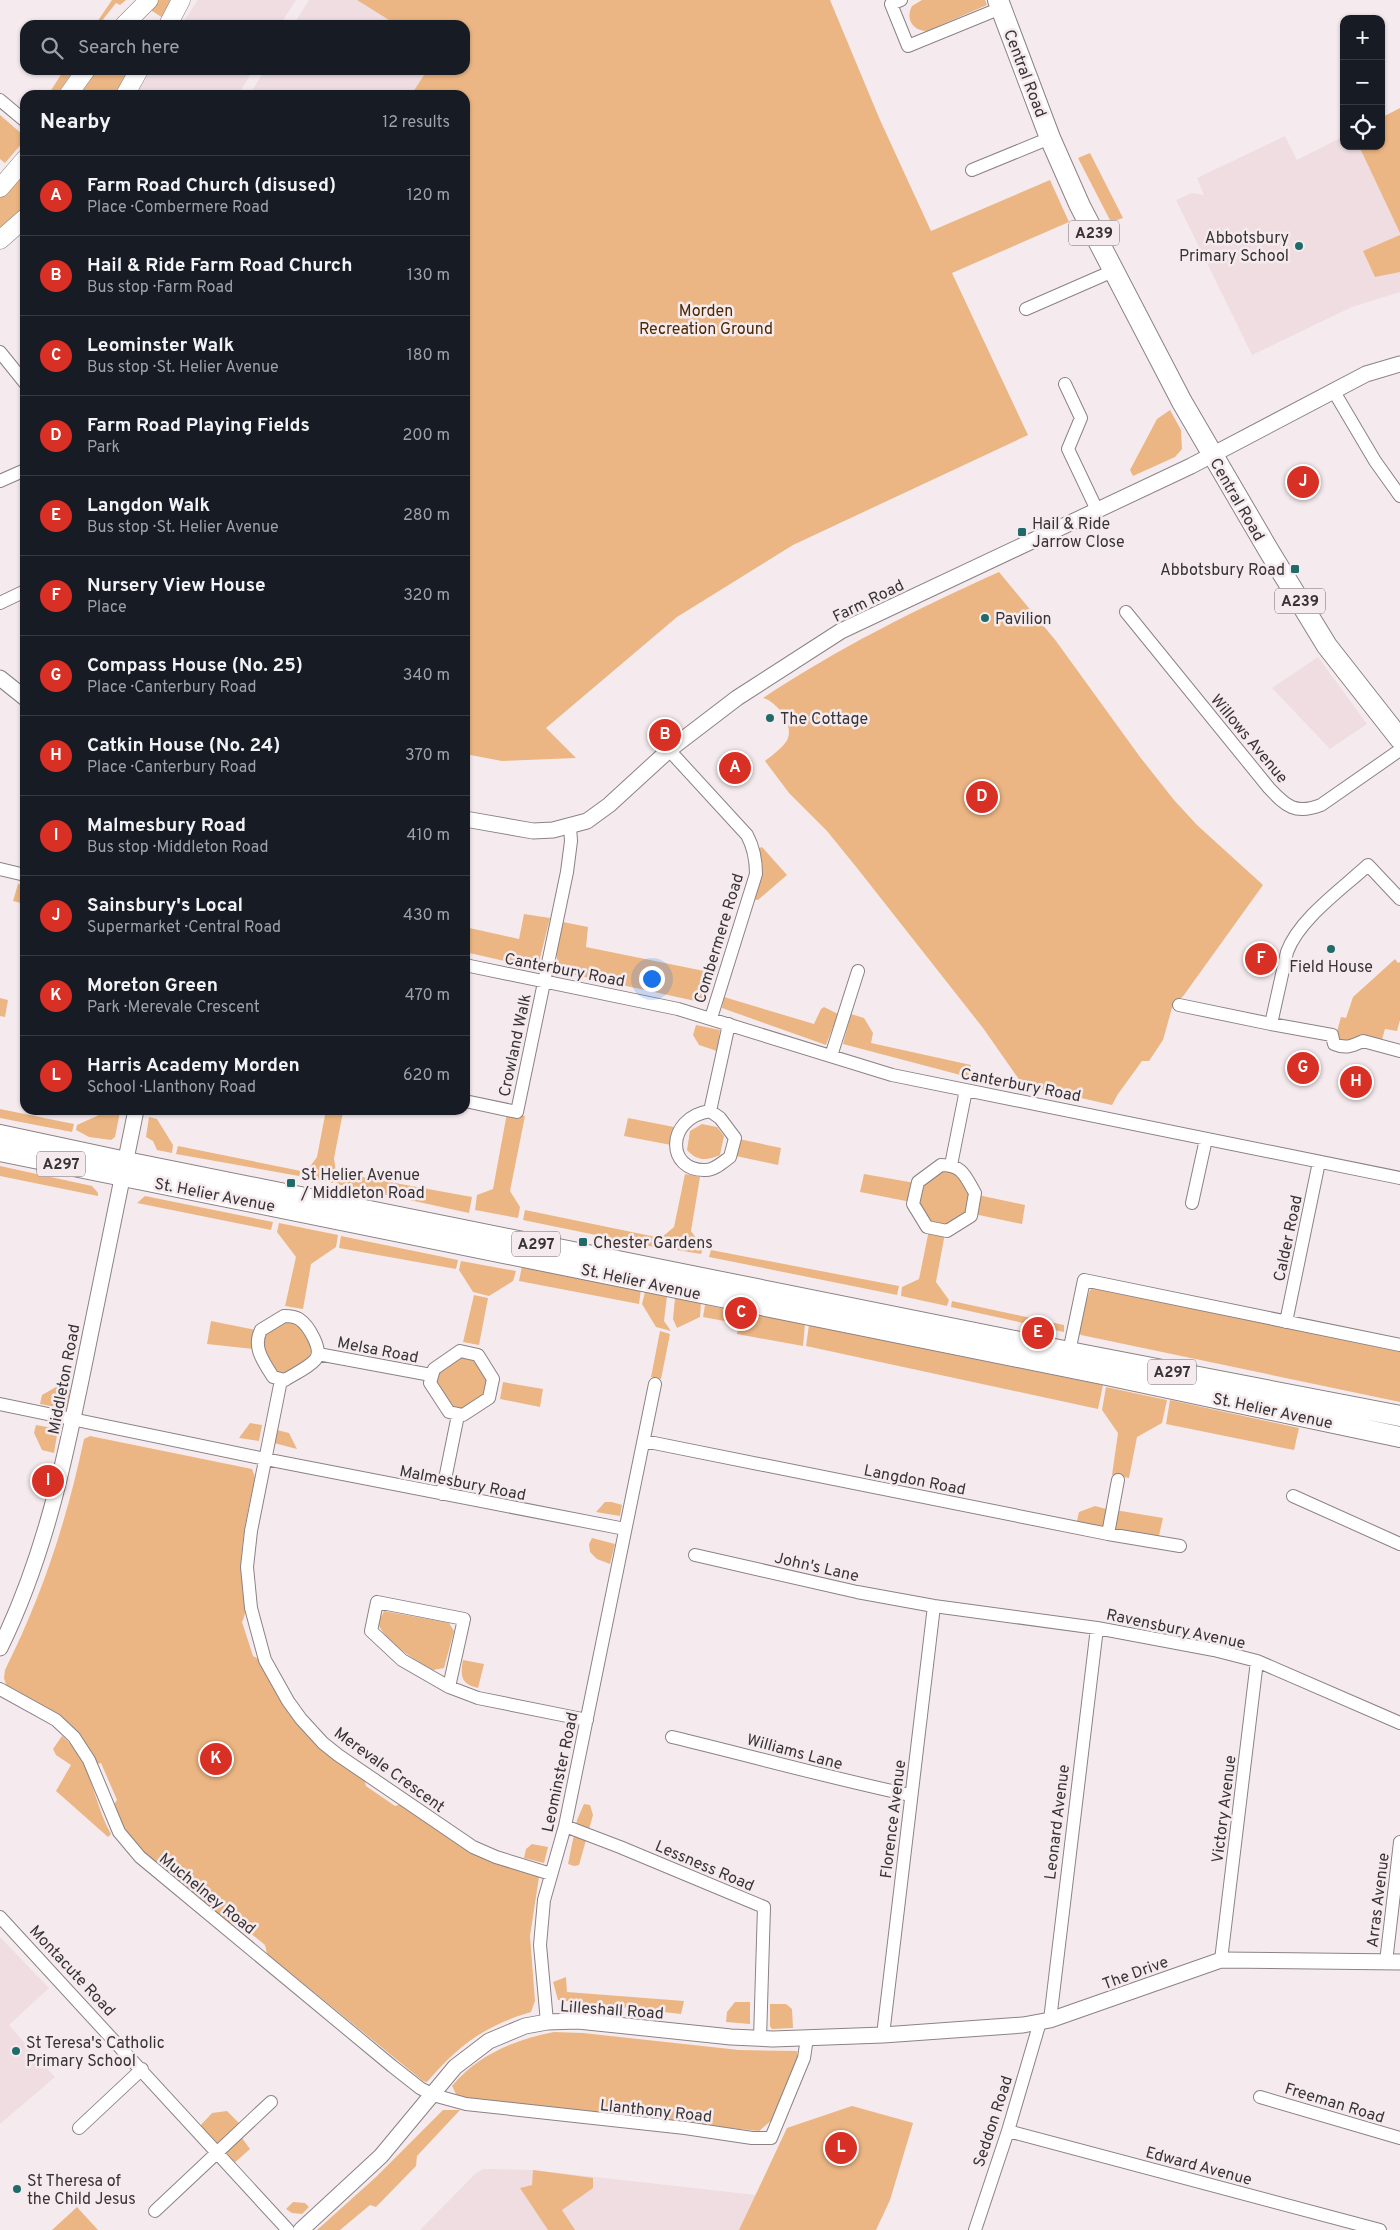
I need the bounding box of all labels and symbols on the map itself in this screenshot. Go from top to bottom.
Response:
street label: Central Road [998,27,1050,121]
road number: A239 [1069,220,1119,246]
place label: Abbotsbury Primary School [1179,229,1289,267]
marker: Abbotsbury Primary School [1293,240,1305,252]
park label: Morden Recreation Ground [639,302,773,340]
street label: Central Road [1204,455,1268,545]
pin: J [1287,463,1319,501]
place label: Hail & Ride Jarrow Close [1032,515,1125,553]
marker: Hail & Ride Jarrow Close [1016,526,1028,538]
place label: Abbotsbury Road [1160,561,1285,581]
marker: Abbotsbury Road [1289,563,1301,575]
street label: Farm Road [830,576,908,628]
road number: A239 [1275,588,1325,614]
place label: Pavilion [995,610,1052,630]
marker: Pavilion [979,612,991,624]
street label: Willows Avenue [1205,691,1292,788]
place label: The Cottage [780,710,868,730]
marker: The Cottage [764,712,776,724]
pin: B [649,716,681,754]
pin: A [719,749,751,787]
pin: D [966,778,998,816]
street label: Combermere Road [691,871,749,1006]
pin: F [1245,940,1277,978]
marker: Field House [1325,943,1337,955]
street label: Canterbury Road [503,949,627,992]
place label: Field House [1289,958,1373,978]
your location [639,966,665,992]
street label: Crowland Walk [495,992,537,1099]
pin: G [1287,1049,1319,1087]
pin: H [1340,1063,1372,1101]
street label: Canterbury Road [959,1064,1083,1107]
road number: A297 [37,1152,85,1176]
place label: St Helier Avenue / Middleton Road [300,1166,425,1204]
street label: St. Helier Avenue [153,1174,277,1217]
marker: St Helier Avenue / Middleton Road [285,1177,297,1189]
street label: Calder Road [1270,1193,1308,1283]
road number: A297 [512,1232,560,1256]
place label: Chester Gardens [593,1234,713,1254]
marker: Chester Gardens [577,1236,589,1248]
street label: St. Helier Avenue [579,1260,702,1305]
pin: C [725,1294,757,1332]
pin: E [1022,1314,1054,1352]
street label: Middleton Road [44,1322,85,1436]
street label: Melsa Road [335,1333,420,1369]
road number: A297 [1148,1360,1196,1384]
street label: St. Helier Avenue [1211,1389,1334,1434]
street label: Langdon Road [862,1461,967,1501]
pin: I [32,1462,64,1500]
street label: Malmesbury Road [398,1462,528,1506]
street label: John's Lane [772,1549,861,1587]
street label: Ravensbury Avenue [1104,1605,1247,1654]
street label: Leominster Road [538,1711,583,1834]
street label: Merevale Crescent [329,1724,448,1818]
street label: Williams Lane [744,1730,845,1775]
pin: K [200,1740,232,1778]
street label: Victory Avenue [1208,1754,1242,1864]
street label: Florence Avenue [877,1759,911,1880]
street label: Leonard Avenue [1041,1764,1075,1881]
street label: Lessness Road [652,1837,757,1897]
street label: Muchelney Road [154,1849,259,1940]
street label: Arras Avenue [1363,1852,1395,1949]
street label: Montacute Road [24,1922,119,2021]
street label: The Drive [1100,1953,1171,1995]
street label: Lilleshall Road [559,1997,664,2025]
place label: St Teresa's Catholic Primary School [26,2034,165,2072]
marker: St Teresa's Catholic Primary School [10,2045,22,2057]
street label: Seddon Road [970,2073,1018,2170]
street label: Freeman Road [1282,2079,1387,2129]
street label: Llanthony Road [599,2096,713,2128]
pin: L [825,2129,857,2167]
street label: Edward Avenue [1143,2143,1254,2191]
place label: St Theresa of the Child Jesus [27,2172,136,2210]
marker: St Theresa of the Child Jesus [11,2183,23,2195]

